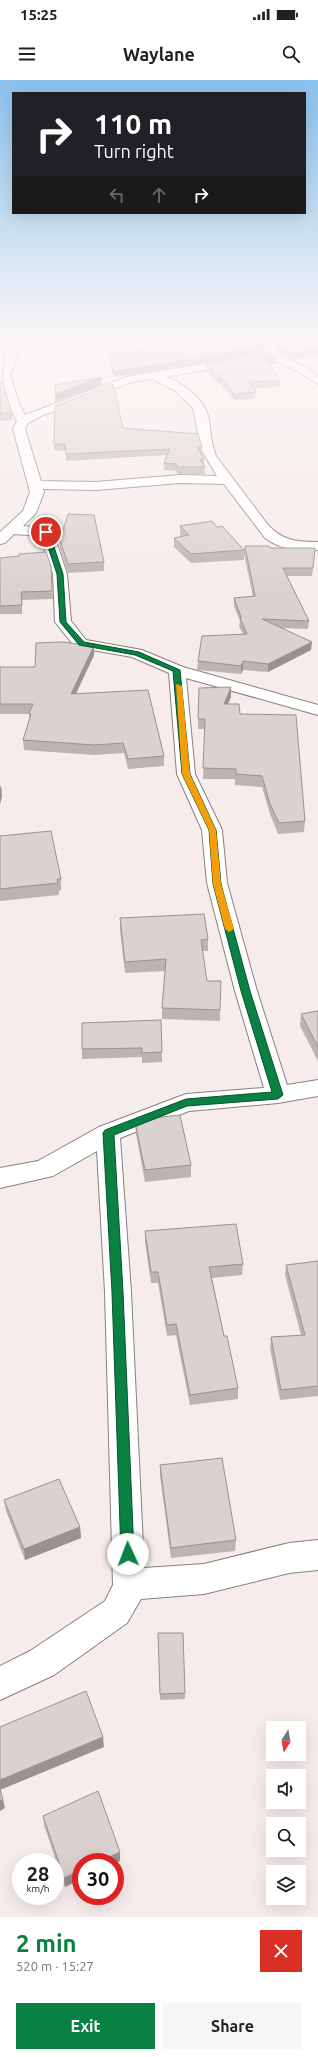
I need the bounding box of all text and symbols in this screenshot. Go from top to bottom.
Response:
text: 15:25 [20,6,58,23]
icon: menu [16,43,38,65]
icon: search [280,43,302,65]
text: Waylane [123,44,195,64]
icon: right [28,108,80,160]
text: 110 m [94,108,172,139]
text: Turn right [94,141,174,161]
icon: left [106,184,128,206]
icon: ahead [148,184,170,206]
icon: right [190,184,212,206]
pin [29,515,63,549]
icon: arrive [35,521,57,543]
position arrow [107,1533,149,1575]
north arrow [266,1721,306,1761]
map controls [266,1721,306,1905]
button: sound [266,1769,306,1809]
button: search [266,1817,306,1857]
speed limit sign: 30 [72,1853,124,1905]
text: 28 [27,1862,49,1885]
button: layers [266,1865,306,1905]
text: km/h [26,1883,50,1894]
text: 2 min [16,1930,77,1957]
button: close [260,1930,302,1972]
text: 520 m · 15:27 [16,1959,94,1973]
button: Exit [16,2003,155,2049]
button: Share [163,2003,302,2049]

